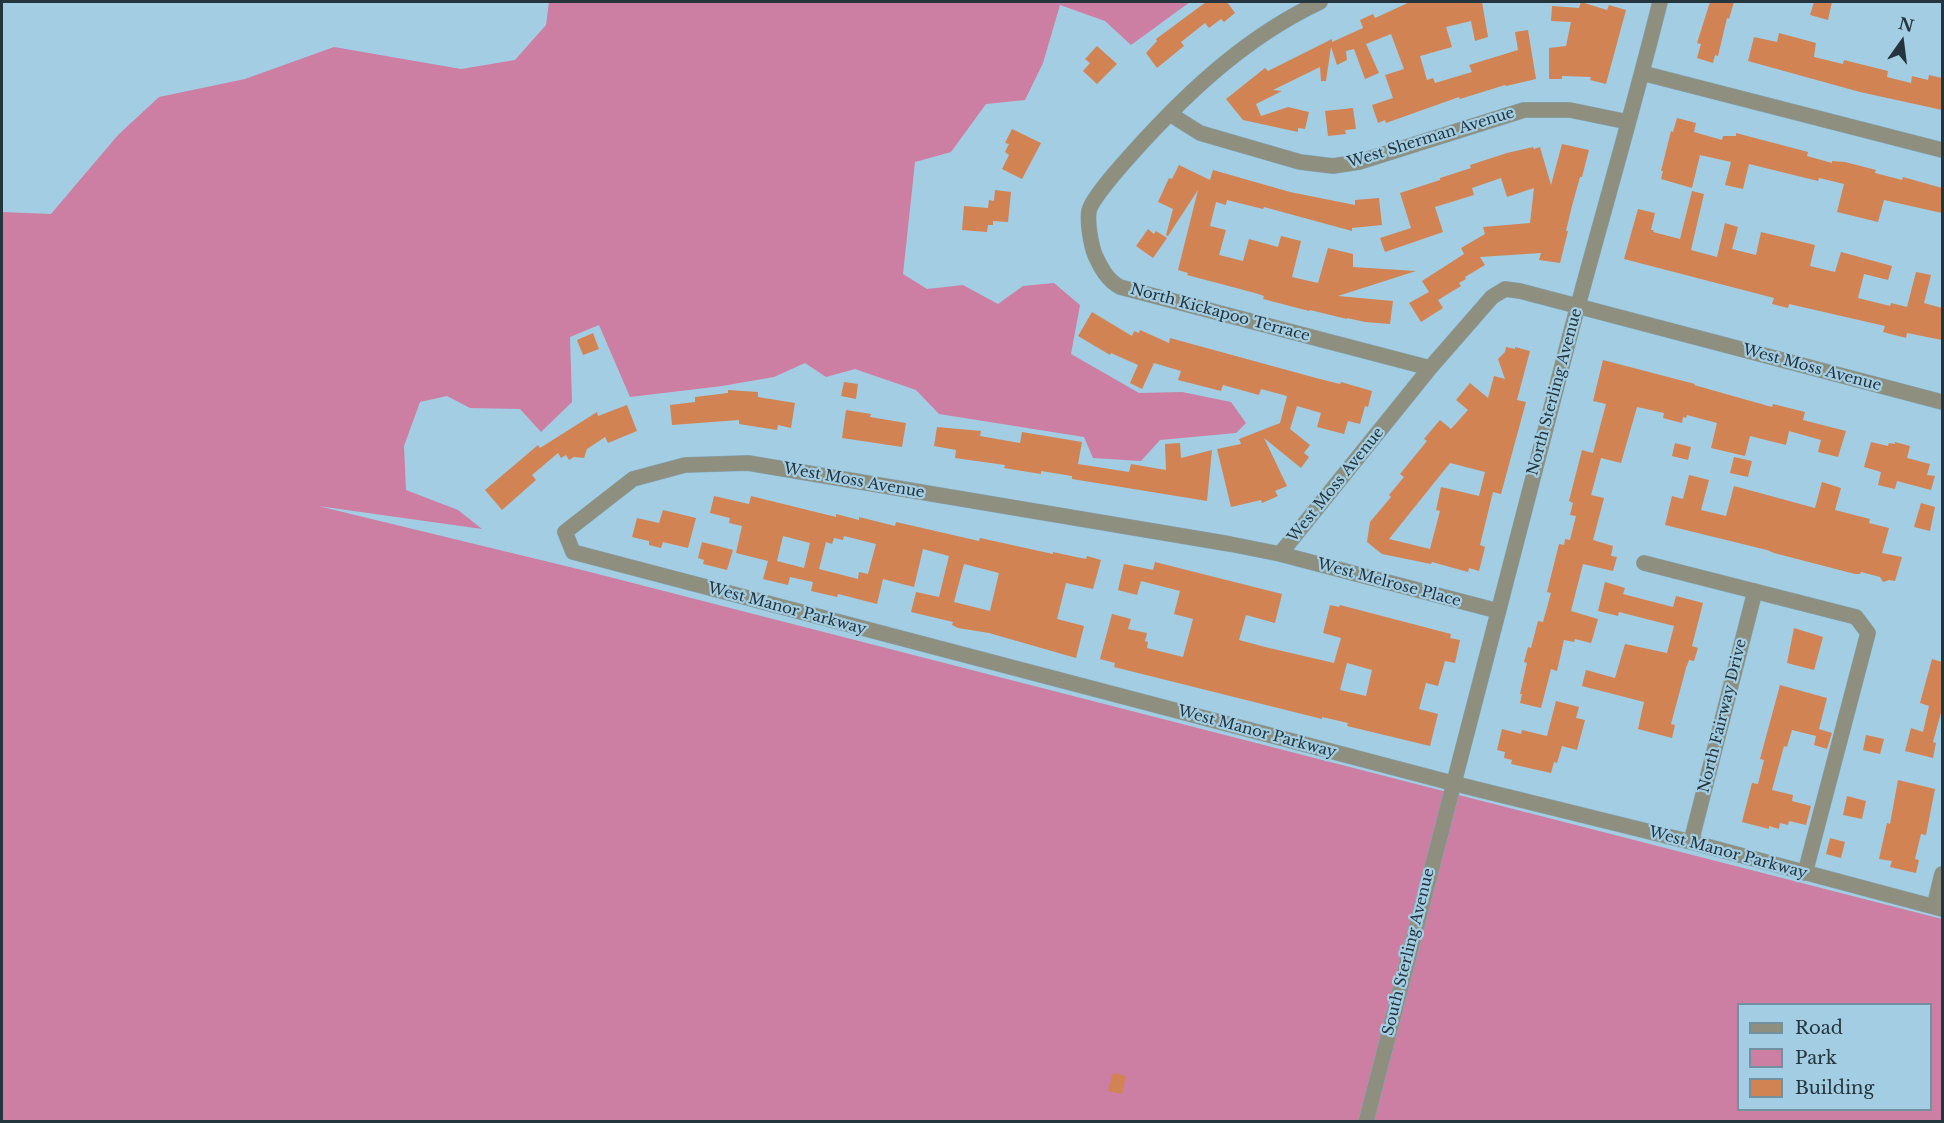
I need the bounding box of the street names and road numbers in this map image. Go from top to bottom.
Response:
street label: West Sherman Avenue [1345,104,1517,172]
street label: North Kickapoo Terrace [1128,280,1312,346]
street label: North Sterling Avenue [1524,307,1586,477]
street label: West Moss Avenue [1741,341,1883,395]
street label: West Moss Avenue [1284,424,1388,546]
street label: West Moss Avenue [782,460,926,502]
street label: West Melrose Place [1315,555,1463,611]
street label: West Manor Parkway [706,579,868,639]
street label: North Fairway Drive [1695,637,1751,795]
street label: West Manor Parkway [1176,702,1338,762]
street label: West Manor Parkway [1647,823,1809,883]
street label: South Sterling Avenue [1380,867,1438,1037]

